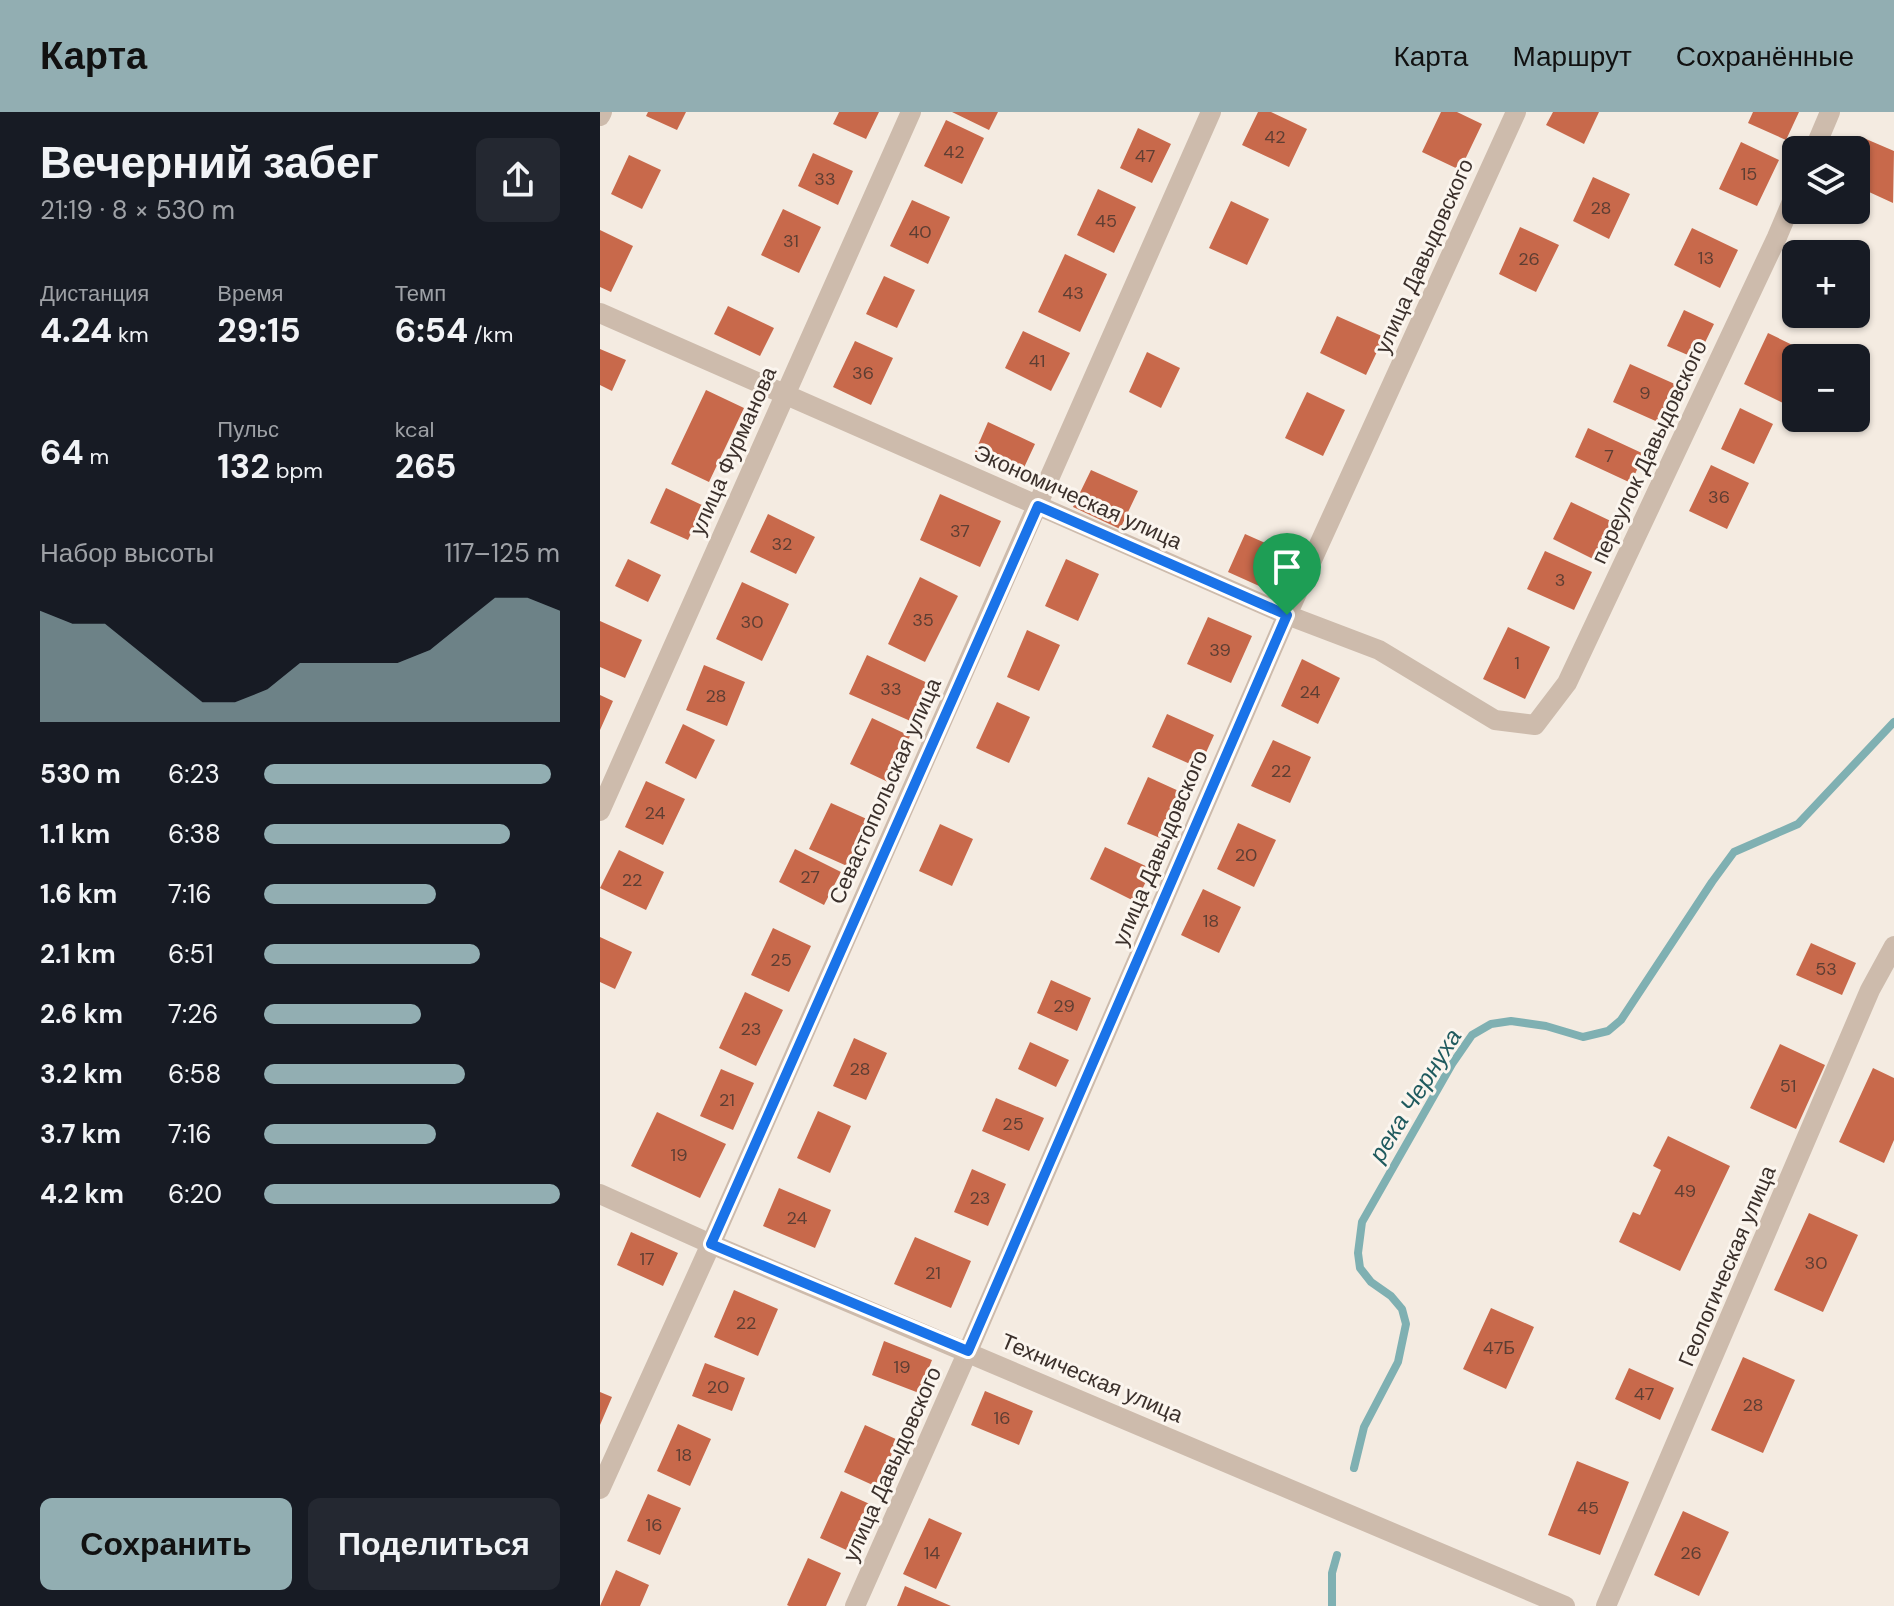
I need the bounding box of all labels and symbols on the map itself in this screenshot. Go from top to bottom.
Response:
house number: 42 [1264,125,1286,149]
house number: 42 [943,140,965,164]
house number: 47 [1135,144,1155,168]
street label: улица Давыдовского [1368,154,1480,358]
house number: 15 [1741,162,1757,186]
house number: 33 [814,167,836,191]
house number: 28 [1590,196,1612,220]
house number: 45 [1095,209,1117,233]
house number: 40 [908,220,932,244]
house number: 31 [783,229,799,253]
house number: 13 [1698,246,1714,270]
house number: 26 [1518,247,1540,271]
house number: 43 [1062,281,1084,305]
street label: переулок Давыдовского [1584,335,1714,569]
house number: 41 [1029,349,1045,373]
house number: 36 [852,361,874,385]
street label: улица Фурманова [683,362,783,540]
house number: 9 [1639,381,1651,405]
street label: Экономическая улица [969,438,1187,556]
house number: 7 [1604,444,1614,468]
house number: 36 [1708,485,1730,509]
house number: 37 [950,519,970,543]
house number: 32 [771,532,793,556]
pin [1253,533,1321,615]
house number: 3 [1555,568,1565,592]
house number: 35 [912,608,934,632]
house number: 30 [741,610,763,634]
house number: 39 [1209,638,1231,662]
house number: 1 [1514,651,1520,675]
street label: Севастопольская улица [822,673,948,909]
house number: 33 [880,677,902,701]
house number: 24 [1300,680,1321,704]
house number: 28 [705,684,727,708]
street label: улица Давыдовского [1106,746,1214,950]
house number: 22 [1271,759,1291,783]
house number: 24 [645,801,666,825]
house number: 20 [1235,843,1257,867]
house number: 27 [800,865,820,889]
house number: 22 [622,868,642,892]
house number: 18 [1203,909,1219,933]
house number: 25 [770,948,792,972]
house number: 53 [1815,957,1837,981]
house number: 29 [1053,994,1075,1018]
house number: 23 [740,1017,762,1041]
water label: река Чернуха [1361,1023,1468,1168]
house number: 28 [849,1057,871,1081]
house number: 51 [1780,1074,1796,1098]
house number: 21 [719,1088,735,1112]
house number: 25 [1002,1112,1024,1136]
house number: 19 [671,1143,687,1167]
street label: Геологическая улица [1672,1161,1783,1371]
house number: 49 [1674,1179,1696,1203]
house number: 23 [969,1186,991,1210]
house number: 24 [787,1206,808,1230]
house number: 17 [639,1247,655,1271]
house number: 30 [1805,1251,1827,1275]
house number: 21 [925,1261,941,1285]
house number: 22 [736,1311,756,1335]
street label: Техническая улица [997,1327,1188,1430]
house number: 47Б [1483,1336,1515,1360]
house number: 19 [894,1355,910,1379]
street label: улица Давыдовского [836,1362,948,1566]
house number: 20 [707,1375,729,1399]
house number: 47 [1634,1382,1654,1406]
house number: 28 [1742,1393,1764,1417]
house number: 16 [994,1406,1010,1430]
house number: 18 [676,1443,692,1467]
house number: 45 [1577,1496,1599,1520]
house number: 16 [646,1513,662,1537]
house number: 14 [924,1541,940,1565]
house number: 26 [1680,1541,1702,1565]

